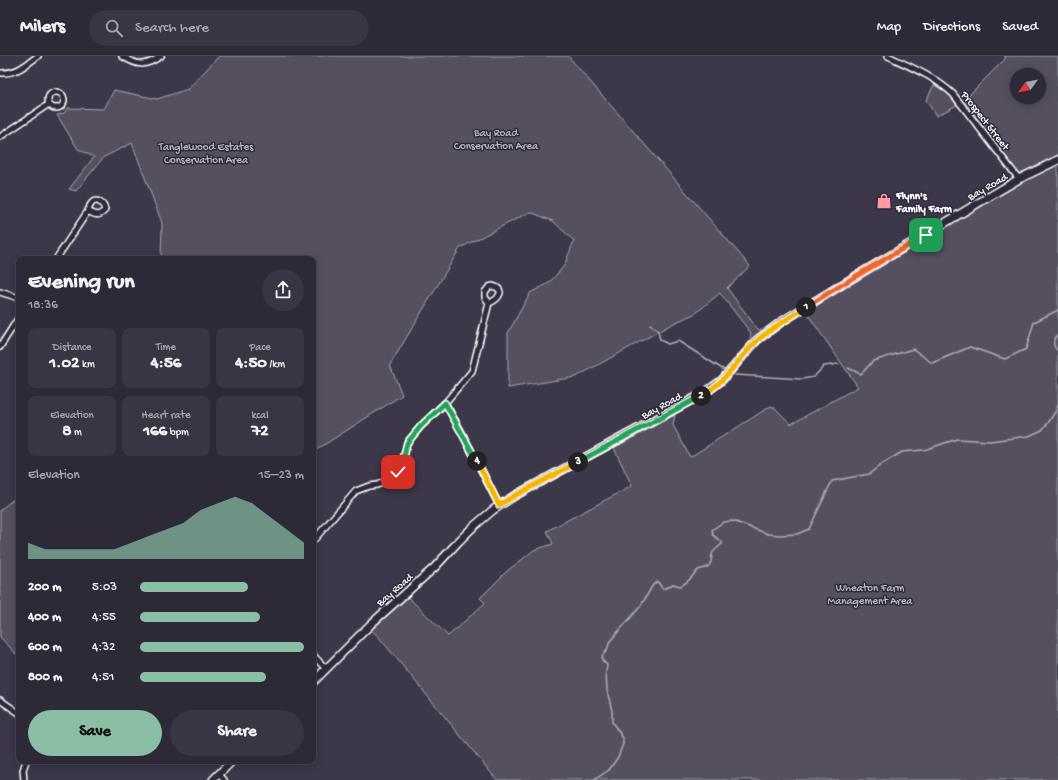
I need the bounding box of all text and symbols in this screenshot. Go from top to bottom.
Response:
search box [89,10,369,46]
text: Milers [20,16,65,39]
icon: search [103,17,125,39]
text: Search here [135,19,209,37]
text: Map [877,19,901,36]
text: Directions [923,19,980,36]
text: Saved [1002,19,1038,36]
north arrow [1010,68,1046,104]
map controls [1010,68,1046,104]
street label: Prospect Street [957,89,1012,154]
park label: Bay Road Conservation Area [454,128,539,153]
park label: Tanglewood Estates Conservation Area [158,142,254,167]
street label: Bay Road [965,171,1011,204]
place label: Flynn's Family Farm [895,191,952,216]
shop icon: Flynn's Family Farm [875,192,893,210]
pin [909,218,943,252]
icon: arrive [915,224,937,246]
button: share [262,269,304,311]
text: Evening run [28,270,135,296]
pin: 1 [796,297,816,317]
text: 18:36 [28,298,58,313]
text: 1 [804,301,808,313]
text: Distance [53,342,91,354]
text: Time [156,342,176,354]
text: Pace [249,342,271,354]
text: 1.02 [49,354,79,374]
text: 4:56 [151,354,181,374]
text: 4:50 [235,354,267,374]
text: km [79,359,95,371]
text: /km [267,359,285,371]
pin: 2 [691,386,711,406]
street label: Bay Road [639,390,685,423]
text: 2 [698,390,704,402]
text: Elevation [50,410,94,422]
text: Heart rate [141,410,191,422]
text: kcal [251,410,269,422]
text: 8 [62,422,71,442]
text: 166 [143,422,167,442]
text: 72 [251,422,269,442]
text: m [71,427,82,439]
text: bpm [167,427,189,439]
pin: 4 [467,451,487,471]
pin: 3 [568,452,588,472]
pin [381,455,415,489]
text: 4 [474,455,480,467]
text: 3 [575,456,581,468]
icon: check [387,461,409,483]
text: Elevation [28,468,80,483]
text: 15–23 m [259,468,304,483]
street label: Bay Road [374,571,417,610]
text: 200 m [28,580,61,595]
text: 5:03 [92,580,117,595]
park label: Wheaton Farm Management Area [828,583,913,608]
text: 400 m [28,610,61,625]
text: 4:55 [92,610,116,625]
text: 600 m [28,640,62,655]
text: 4:32 [92,640,115,655]
text: 800 m [28,670,62,685]
text: 4:51 [92,670,114,685]
button: Save [28,710,162,756]
button: Share [170,710,304,756]

